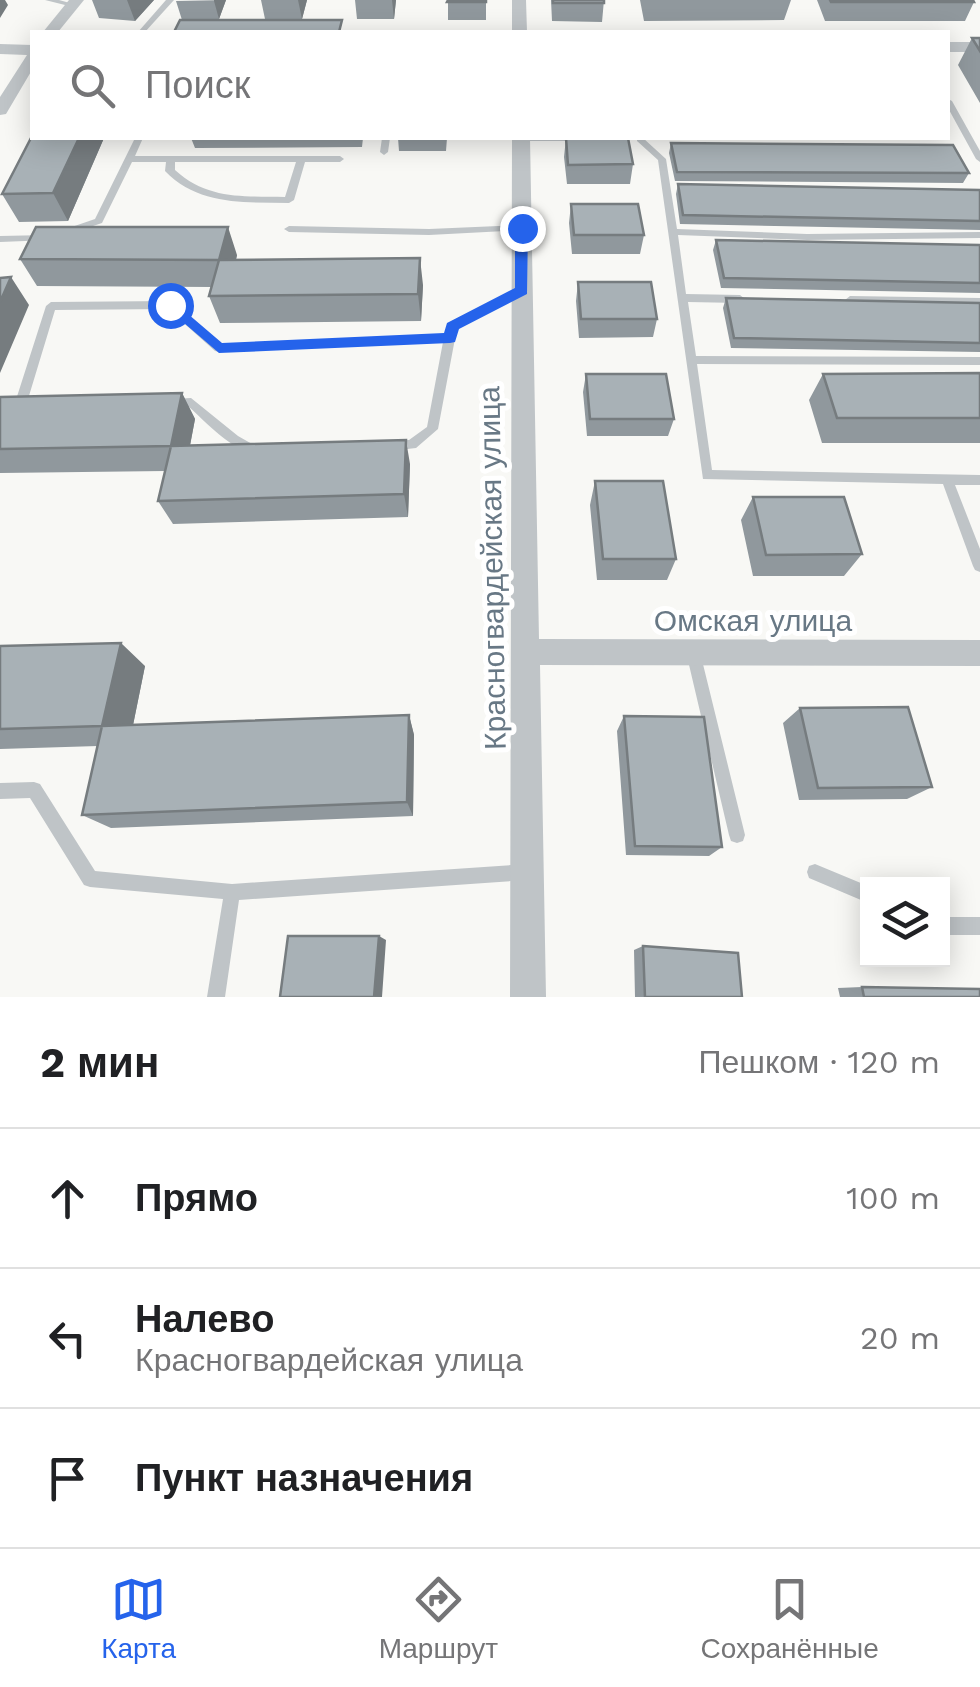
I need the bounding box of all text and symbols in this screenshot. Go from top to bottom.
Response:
search box [30,30,950,140]
icon: search [65,58,120,113]
text: Поиск [145,63,250,107]
route end [500,206,546,252]
route start [148,283,194,329]
street label: Красногвардейская улица [471,386,513,750]
street label: Омская улица [654,603,853,638]
map controls [860,877,950,967]
button: layers [860,877,950,967]
text: 2 мин [40,1038,159,1087]
text: Пешком · 120 m [699,1043,940,1081]
icon: ahead [40,1171,95,1226]
text: Прямо [135,1176,258,1220]
text: 100 m [846,1179,940,1217]
text: Налево [135,1297,274,1341]
icon: left [40,1311,95,1366]
text: 20 m [860,1319,940,1357]
text: Красногвардейская улица [135,1341,523,1379]
icon: arrive [40,1451,95,1506]
text: Пункт назначения [135,1456,473,1500]
tab: Карта [101,1572,176,1665]
tab: Маршрут [379,1572,498,1665]
tab: Сохранённые [700,1572,879,1665]

